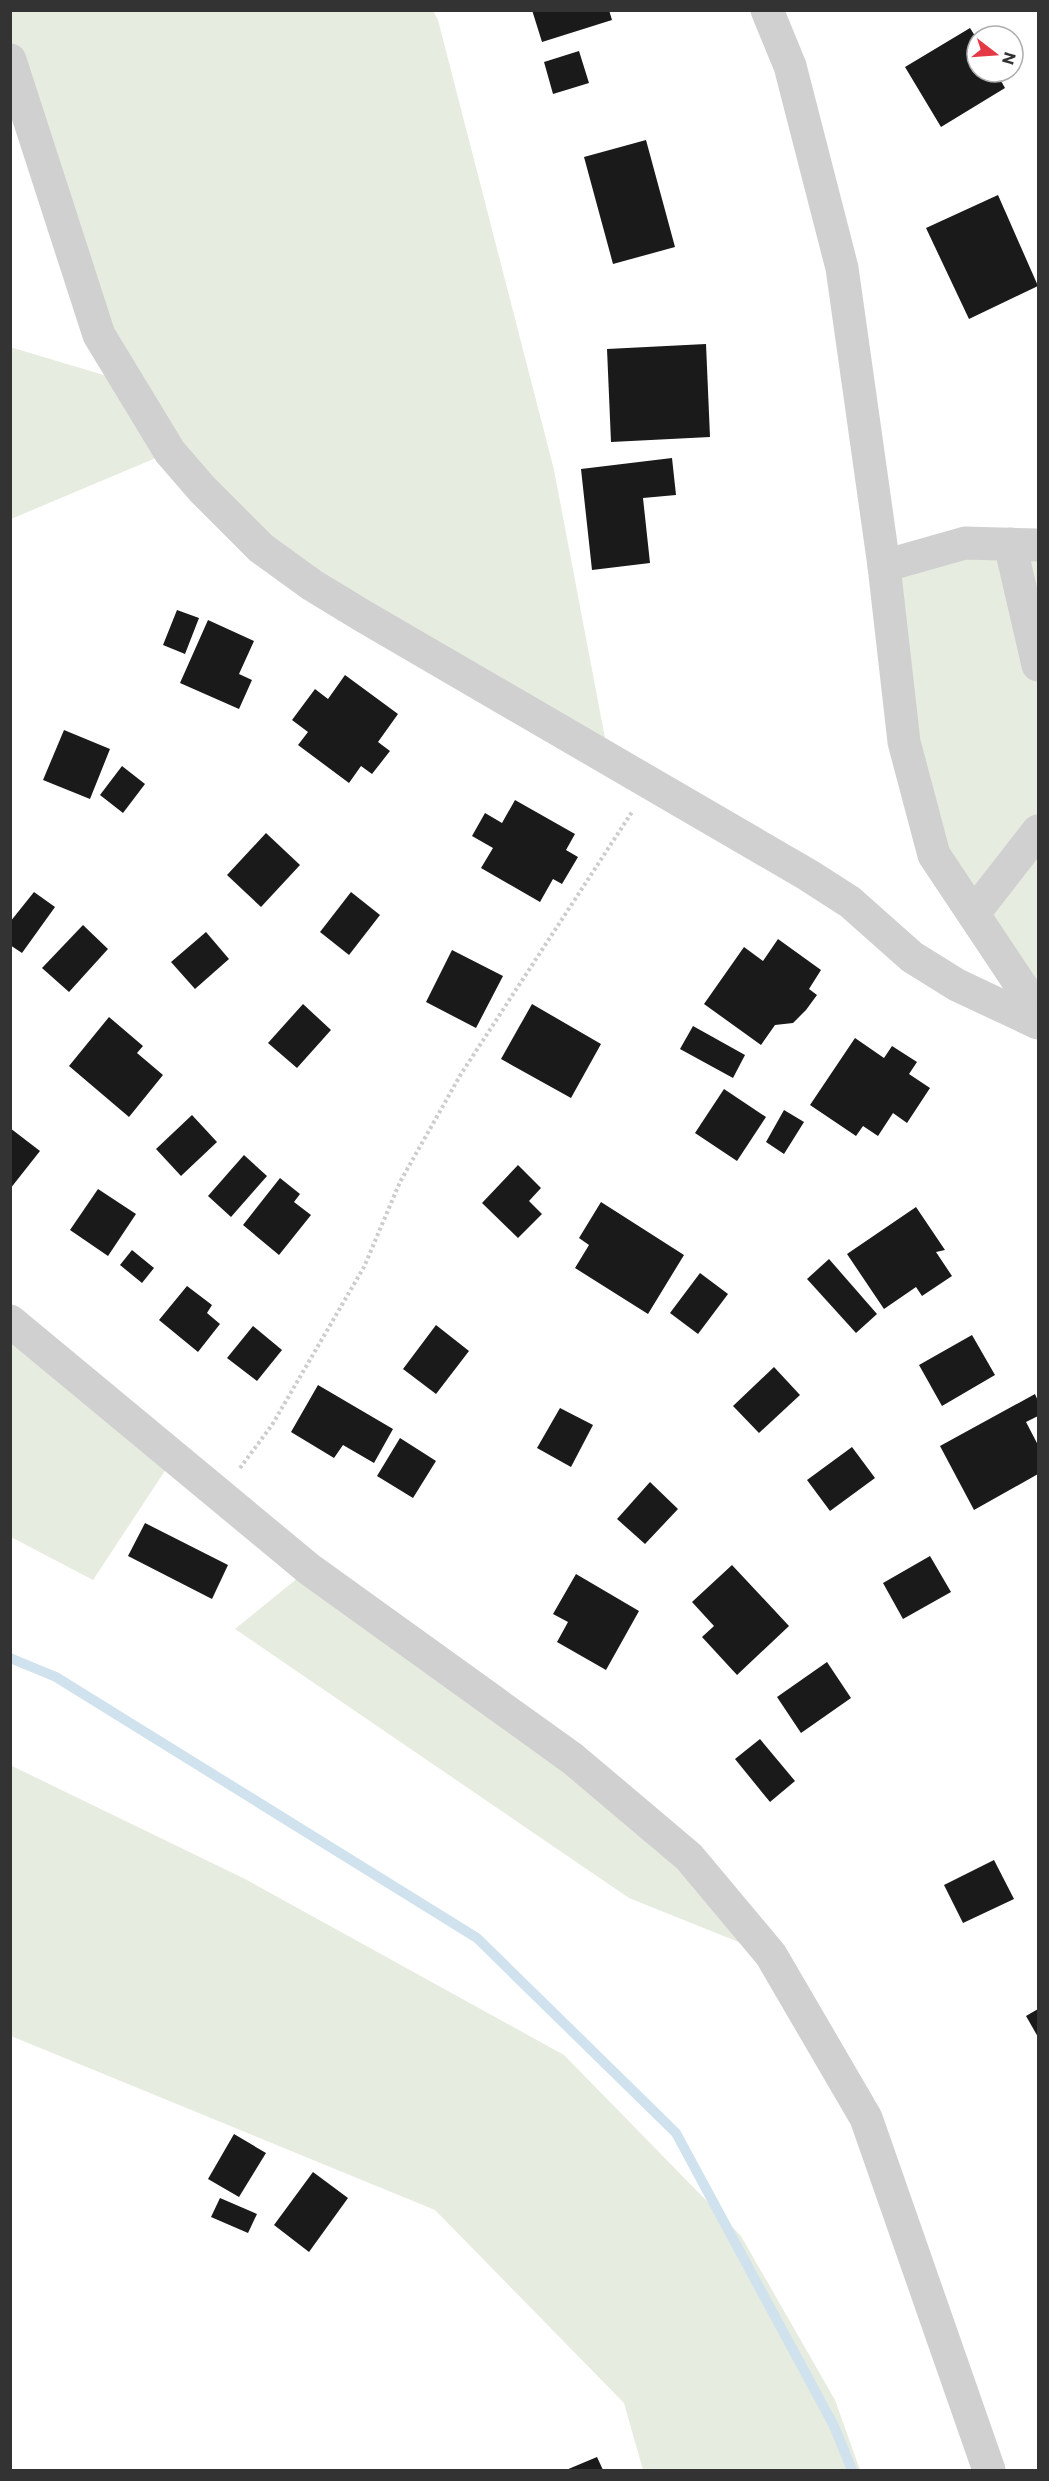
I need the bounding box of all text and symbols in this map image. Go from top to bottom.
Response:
north arrow [965,24,1025,84]
text: N [999,50,1021,67]

